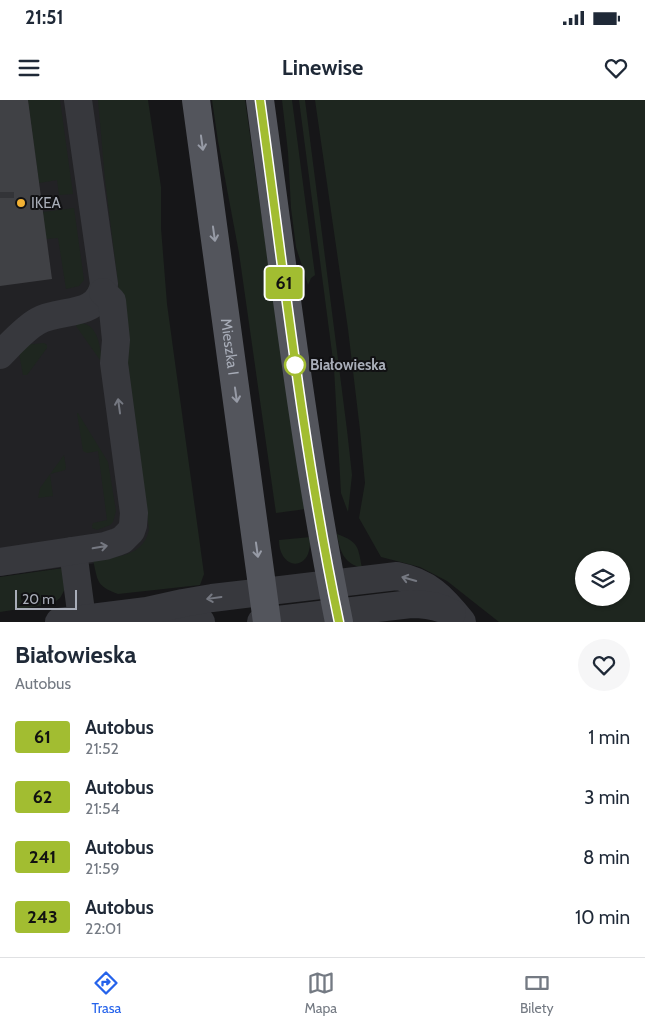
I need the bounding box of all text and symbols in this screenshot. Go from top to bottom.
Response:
text: 21:51 [25,6,64,29]
icon: menu [15,54,43,82]
text: Linewise [282,54,363,81]
icon: heart [602,54,630,82]
one-way arrow [197,134,207,150]
place label: IKEA [31,194,62,212]
marker: IKEA [15,197,27,209]
one-way arrow [209,225,219,241]
line badge: 61 [262,267,306,299]
text: 61 [276,272,292,294]
street label: Mieszka I [217,317,242,376]
marker: Białowieska [284,354,306,376]
place label: Białowieska [310,356,386,374]
one-way arrow [231,386,241,402]
one-way arrow [114,398,124,414]
one-way arrow [92,541,108,551]
one-way arrow [252,541,262,557]
map controls [575,551,630,606]
button: layers [575,551,630,606]
one-way arrow [401,574,417,584]
scale bar [15,587,78,610]
text: 20 m [22,590,55,608]
one-way arrow [206,593,222,603]
button: heart [578,639,630,691]
text: Białowieska [15,640,136,669]
text: Autobus [15,674,71,693]
text: Autobus [85,716,154,739]
text: 61 [34,726,51,748]
text: 1 min [588,726,630,749]
text: 21:52 [85,739,119,758]
text: Autobus [85,776,154,799]
text: 62 [33,786,52,808]
text: 3 min [584,786,630,809]
text: 21:54 [85,799,120,818]
text: Autobus [85,836,154,859]
text: 241 [29,846,56,868]
text: 8 min [583,846,630,869]
text: 21:59 [85,859,120,878]
text: Autobus [85,896,154,919]
text: 243 [27,906,58,928]
text: 10 min [575,906,630,929]
text: 22:01 [85,919,121,938]
tab: Trasa [92,969,121,1017]
tab: Mapa [304,969,337,1017]
tab: Bilety [520,969,553,1017]

